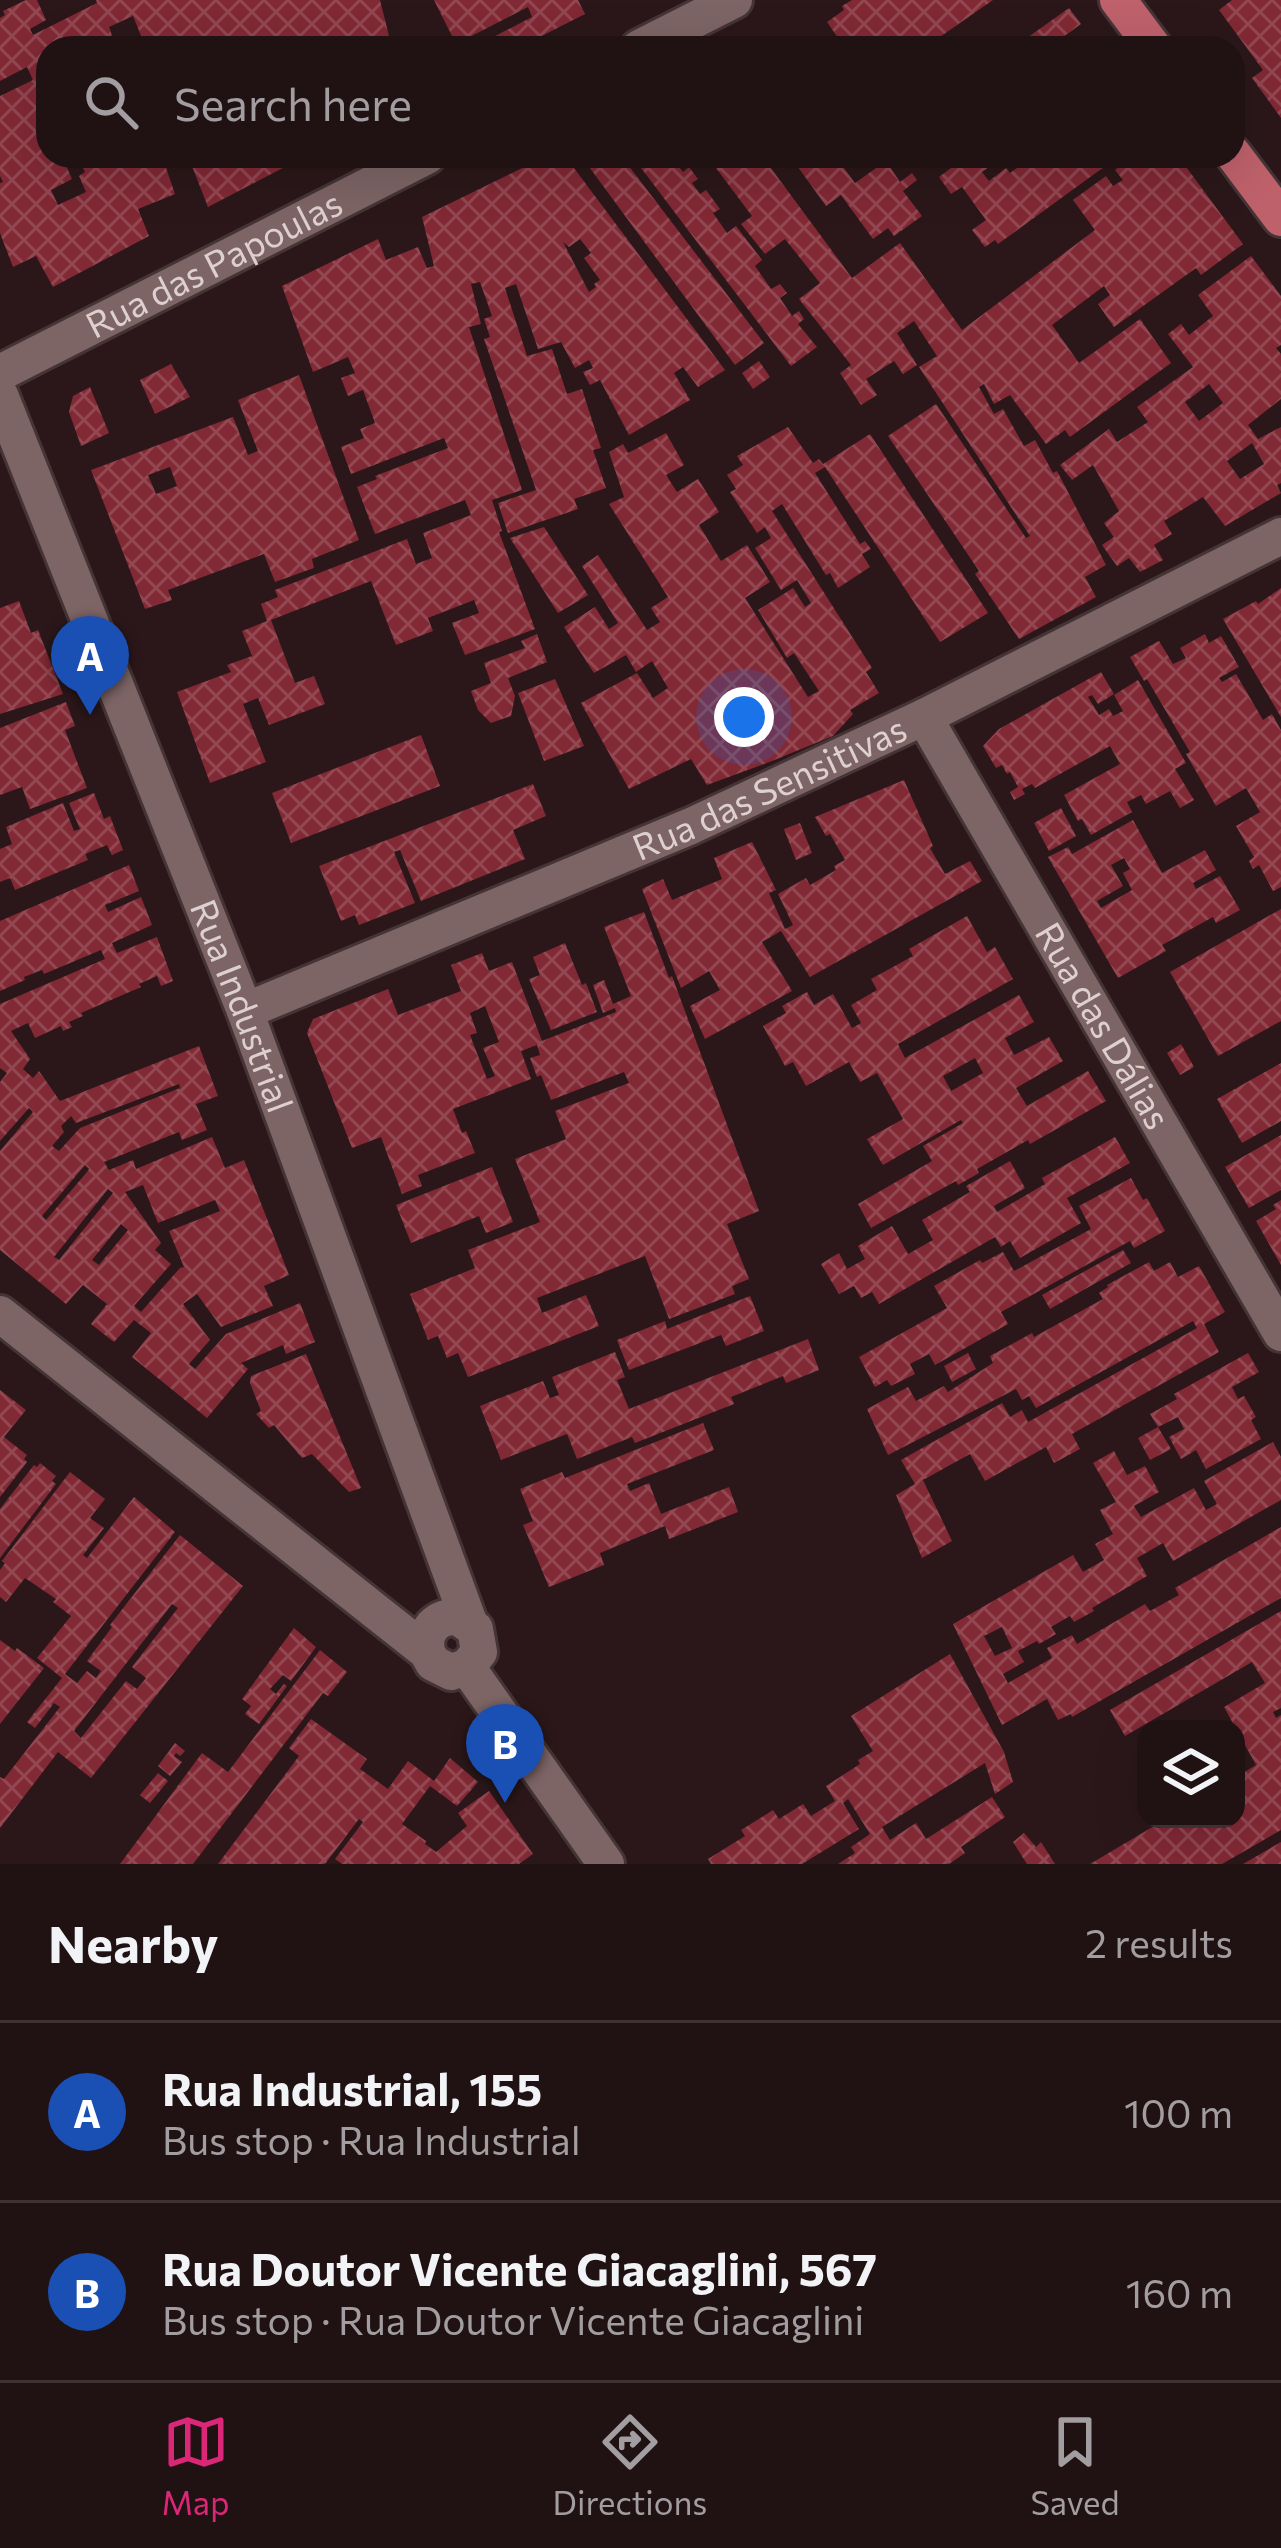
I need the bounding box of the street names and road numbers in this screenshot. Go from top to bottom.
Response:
street label: Rua das Papoulas [78,179,348,346]
street label: Rua das Sensitivas [625,705,913,868]
street label: Rua Industrial [183,893,304,1118]
street label: Rua das Dálias [1028,914,1182,1136]

